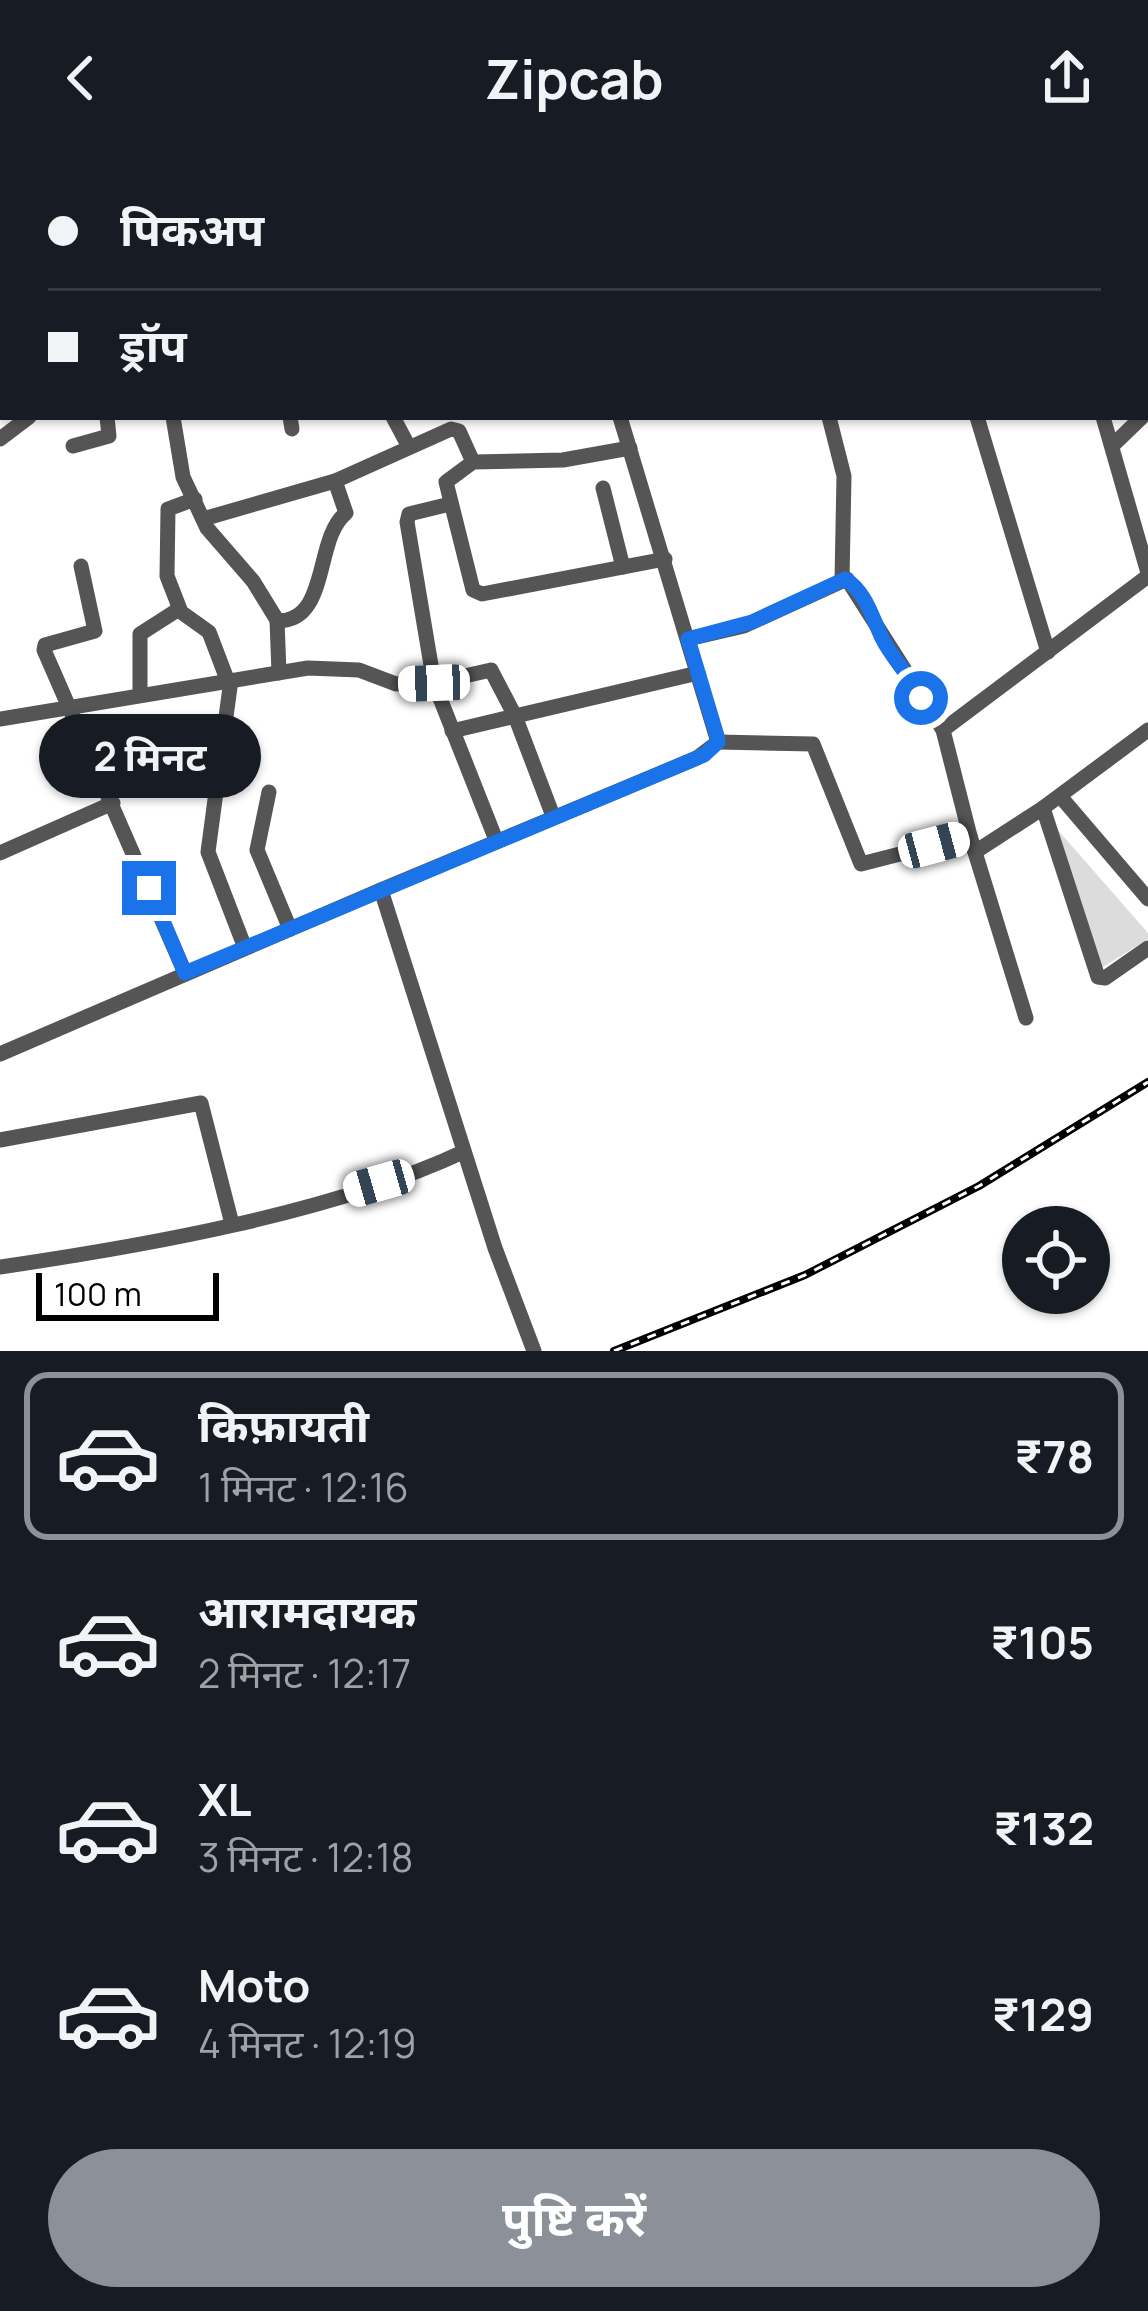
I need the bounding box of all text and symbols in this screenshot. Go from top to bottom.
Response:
text: Zipcab [484,41,664,115]
icon: back [48,45,114,111]
icon: share [1034,45,1100,111]
text: पिकअप [120,198,264,260]
text: ड्रॉप [120,314,187,376]
car [397,664,471,702]
route start [894,671,948,725]
callout: 2 मिनट [38,714,260,798]
text: 2 मिनट [94,729,206,783]
car [895,818,973,872]
route end [122,861,176,915]
car [339,1156,419,1210]
map controls [1002,1206,1110,1314]
button: locate [1002,1206,1110,1314]
scale bar [36,1267,219,1320]
text: 100 m [54,1271,142,1316]
text: किफ़ायती [198,1394,369,1456]
icon: car [54,1402,162,1510]
text: ₹78 [1015,1425,1094,1487]
text: 1 मिनट · 12:16 [198,1460,409,1514]
text: आरामदायक [198,1580,416,1642]
icon: car [54,1588,162,1696]
text: ₹105 [990,1611,1094,1673]
text: 2 मिनट · 12:17 [198,1646,411,1700]
text: XL [198,1768,252,1830]
icon: car [54,1774,162,1882]
text: ₹132 [994,1797,1094,1859]
text: 3 मिनट · 12:18 [198,1830,413,1884]
text: Moto [198,1954,310,2016]
icon: car [54,1960,162,2068]
text: ₹129 [992,1983,1094,2045]
text: 4 मिनट · 12:19 [198,2016,416,2070]
button: पुष्टि करें [48,2149,1100,2287]

